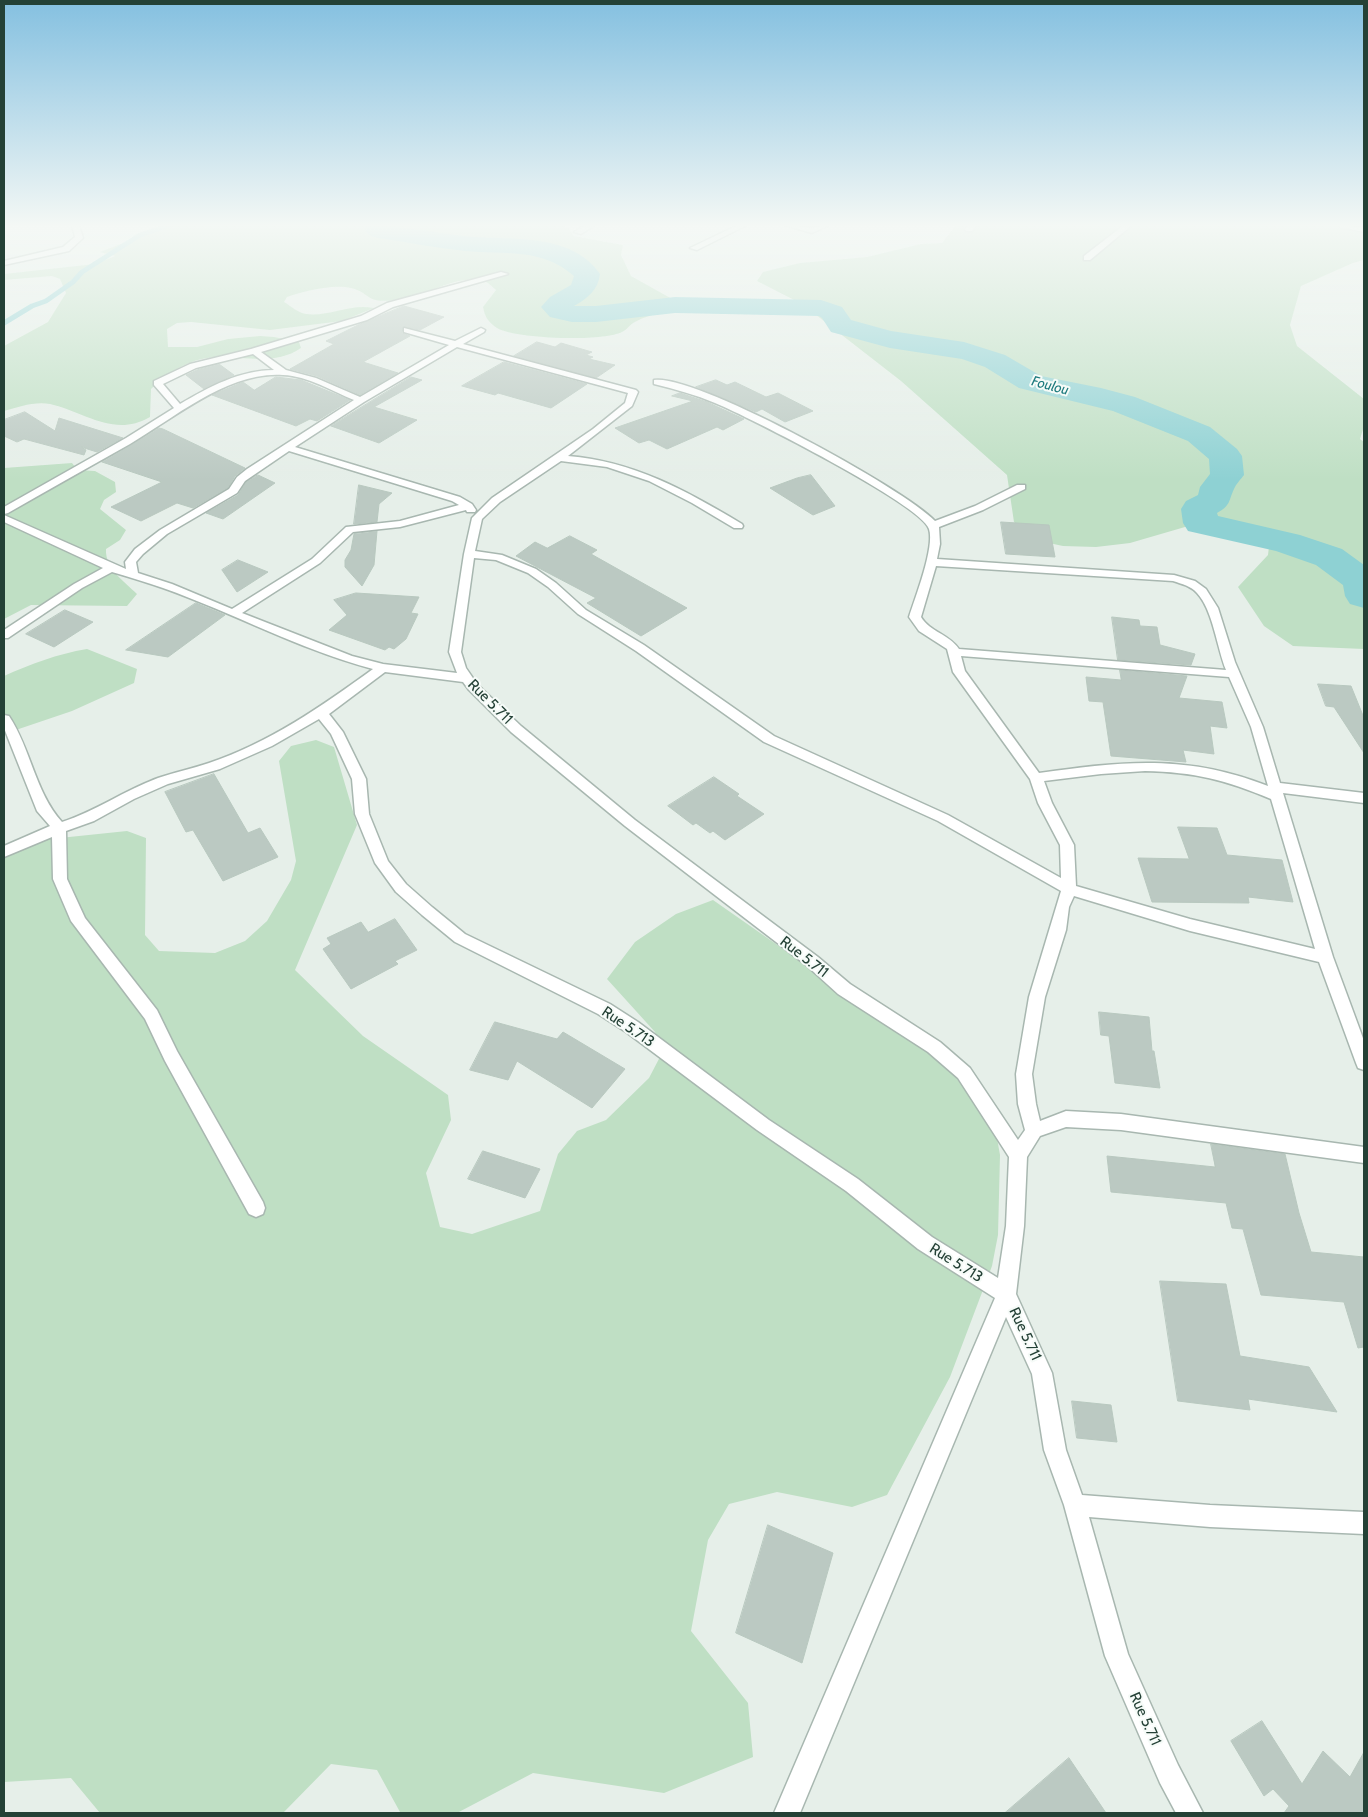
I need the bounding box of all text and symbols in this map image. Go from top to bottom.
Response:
water label: Foulou [1030,373,1070,399]
street label: Rue 5.711 [464,676,516,728]
street label: Rue 5.711 [776,933,832,981]
street label: Rue 5.713 [598,1003,658,1051]
street label: Rue 5.713 [926,1240,986,1286]
street label: Rue 5.711 [1005,1305,1045,1363]
street label: Rue 5.711 [1125,1690,1165,1748]

